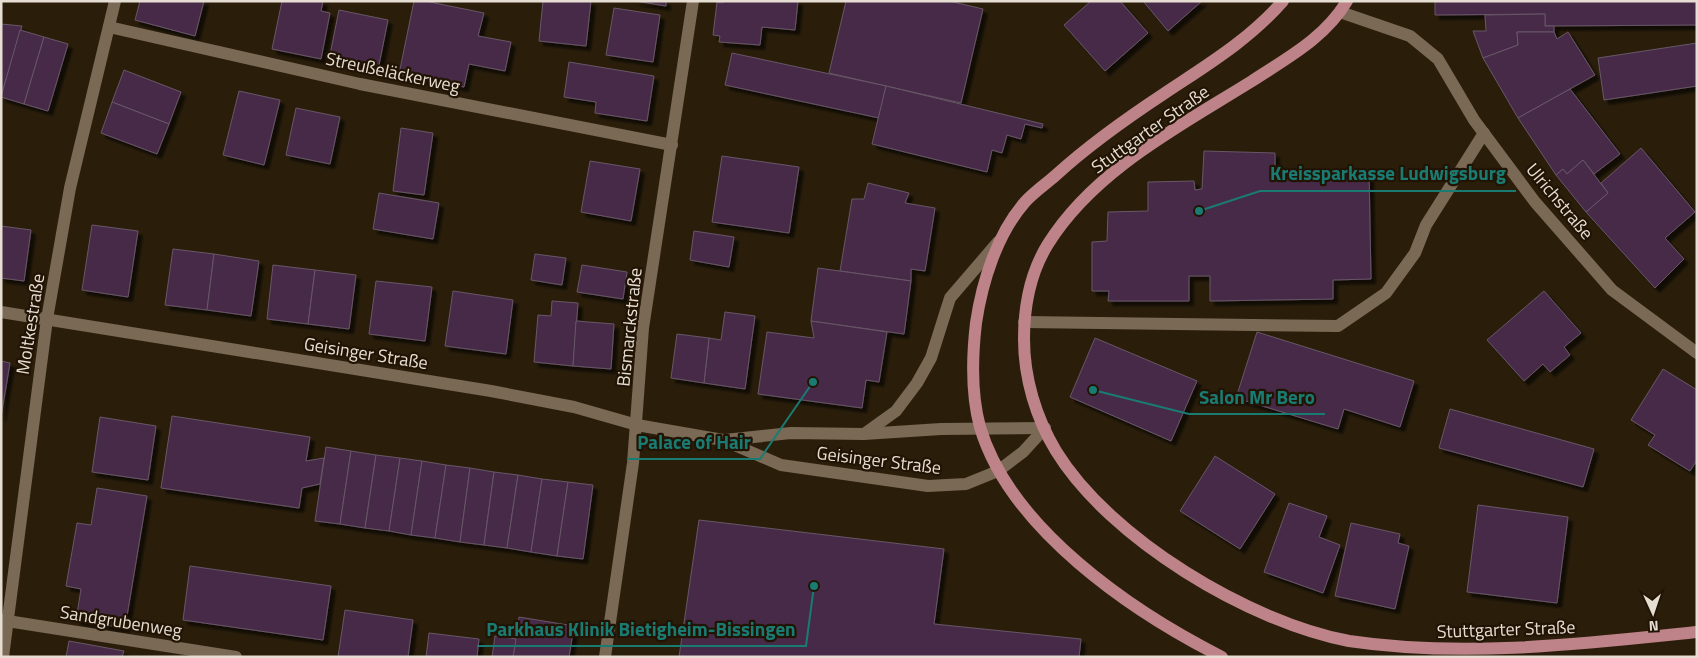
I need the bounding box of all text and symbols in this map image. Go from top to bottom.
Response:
street label: Streußeläckerweg [323,45,463,99]
street label: Stuttgarter Straße [1085,78,1215,180]
callout: Kreissparkasse Ludwigsburg [1260,157,1516,191]
street label: Ulrichstraße [1520,157,1600,245]
text: Kreissparkasse Ludwigsburg [1270,158,1506,187]
street label: Bismarckstraße [609,266,649,388]
street label: Moltkestraße [9,272,51,376]
street label: Geisinger Straße [302,330,430,376]
callout: Salon Mr Bero [1189,380,1325,414]
text: Salon Mr Bero [1199,382,1315,411]
callout: Palace of Hair [627,425,760,459]
text: Palace of Hair [637,427,751,456]
street label: Geisinger Straße [815,439,943,481]
north arrow [1628,588,1678,638]
street label: Sandgrubenweg [58,598,184,644]
callout: Parkhaus Klinik Bietigheim-Bissingen [477,612,806,646]
street label: Stuttgarter Straße [1436,613,1576,645]
text: Parkhaus Klinik Bietigheim-Bissingen [486,614,796,643]
text: N [1648,616,1659,637]

